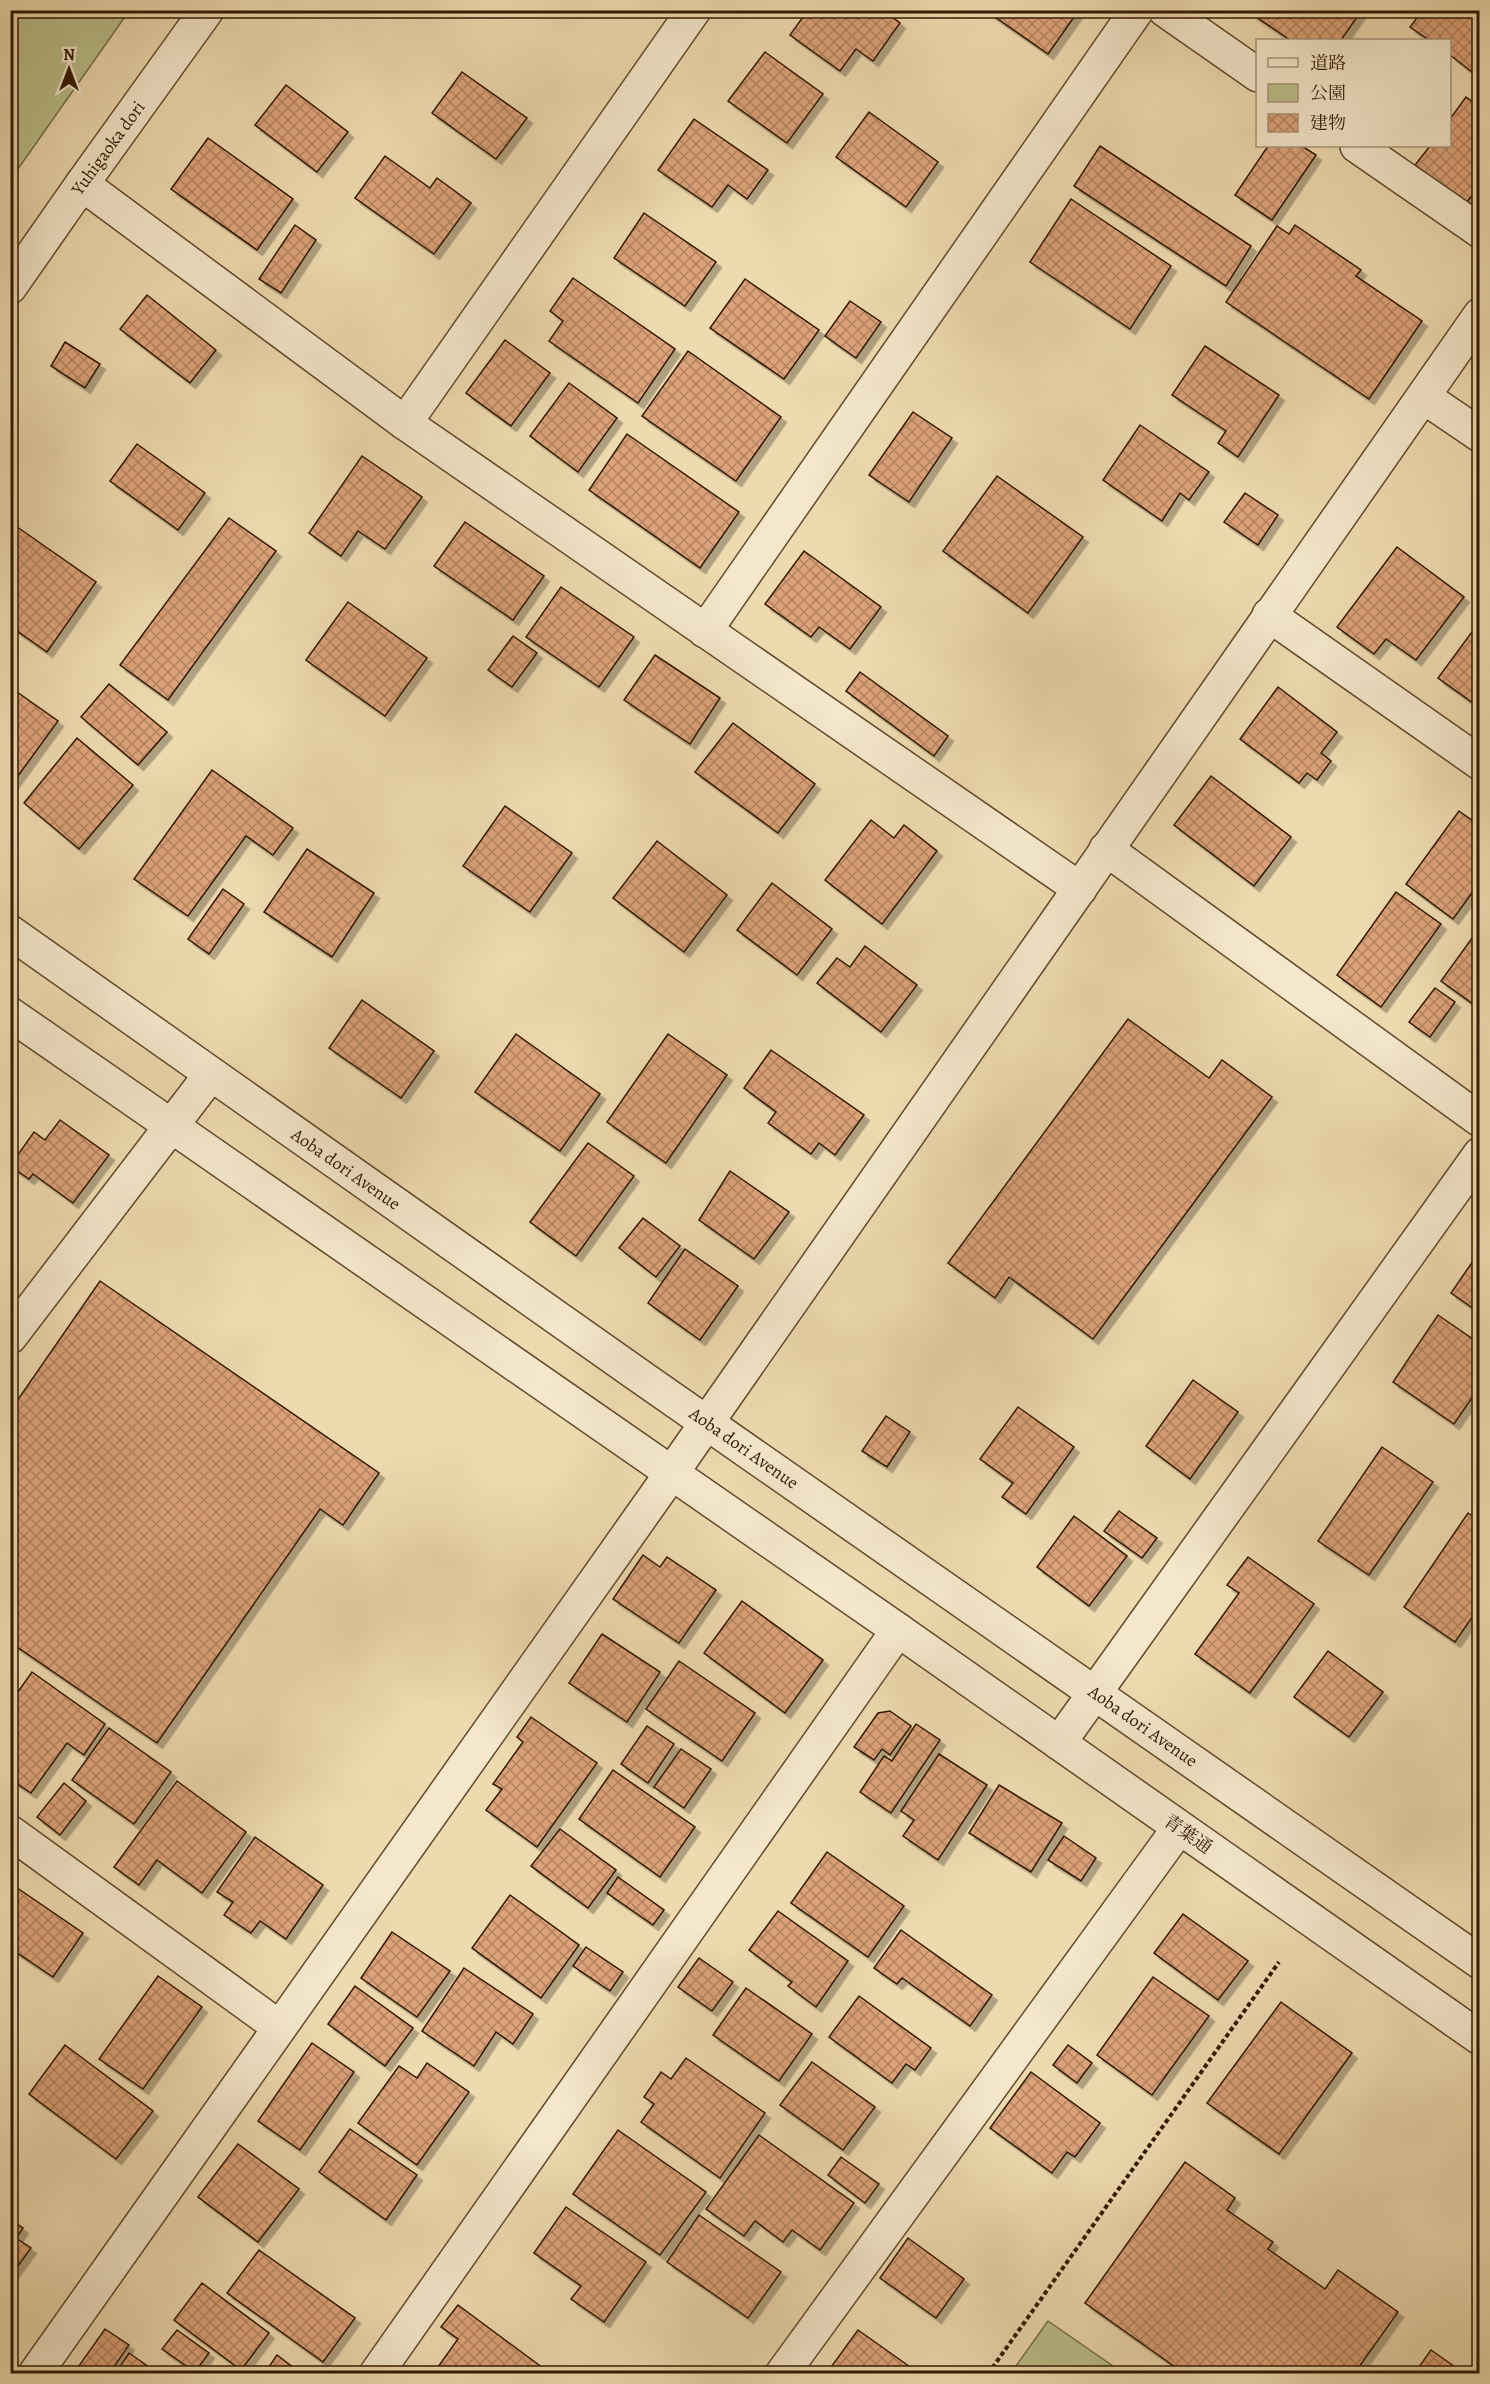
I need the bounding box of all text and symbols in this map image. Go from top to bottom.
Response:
north arrow [39,39,99,99]
legend [1256,39,1451,147]
text: N [63,44,75,66]
text: 道路 [1310,51,1346,75]
text: 公園 [1310,81,1346,105]
street label: Yuhigaoka dori [65,96,150,201]
text: 建物 [1310,111,1346,135]
street label: Aoba dori Avenue [286,1122,405,1216]
street label: Aoba dori Avenue [684,1401,803,1495]
street label: Aoba dori Avenue [1083,1679,1202,1773]
street label: 青葉通 [1159,1809,1217,1859]

